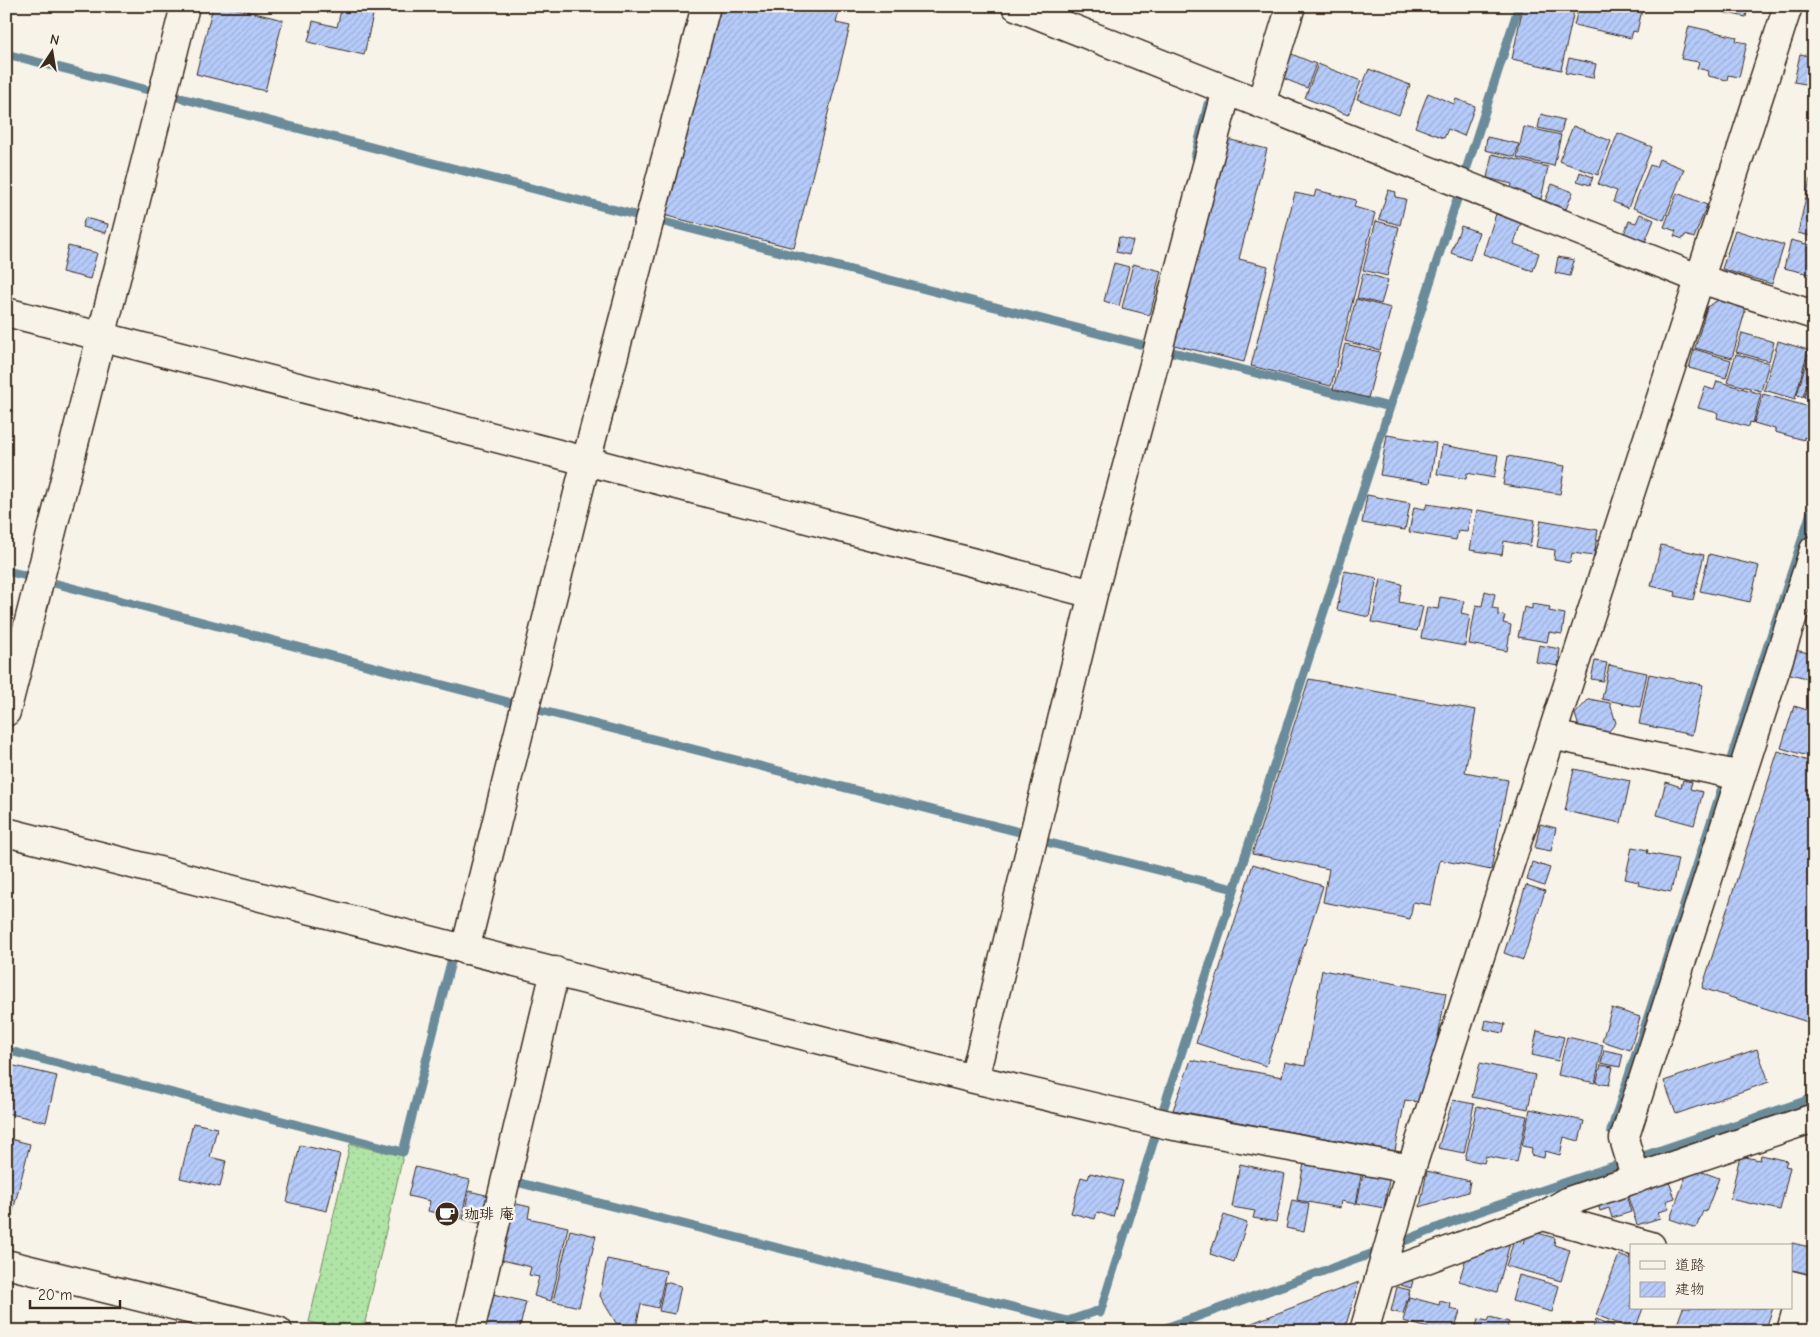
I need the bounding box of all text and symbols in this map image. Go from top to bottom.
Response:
north arrow [28,28,78,78]
text: N [48,31,61,49]
cafe icon: 珈琲 庵 [434,1201,460,1227]
place label: 珈琲 庵 [464,1205,514,1223]
legend [1630,1244,1792,1310]
text: 道路 [1675,1256,1705,1274]
scale bar [30,1277,120,1309]
text: 建物 [1675,1280,1705,1298]
text: 20 m [38,1286,72,1304]

